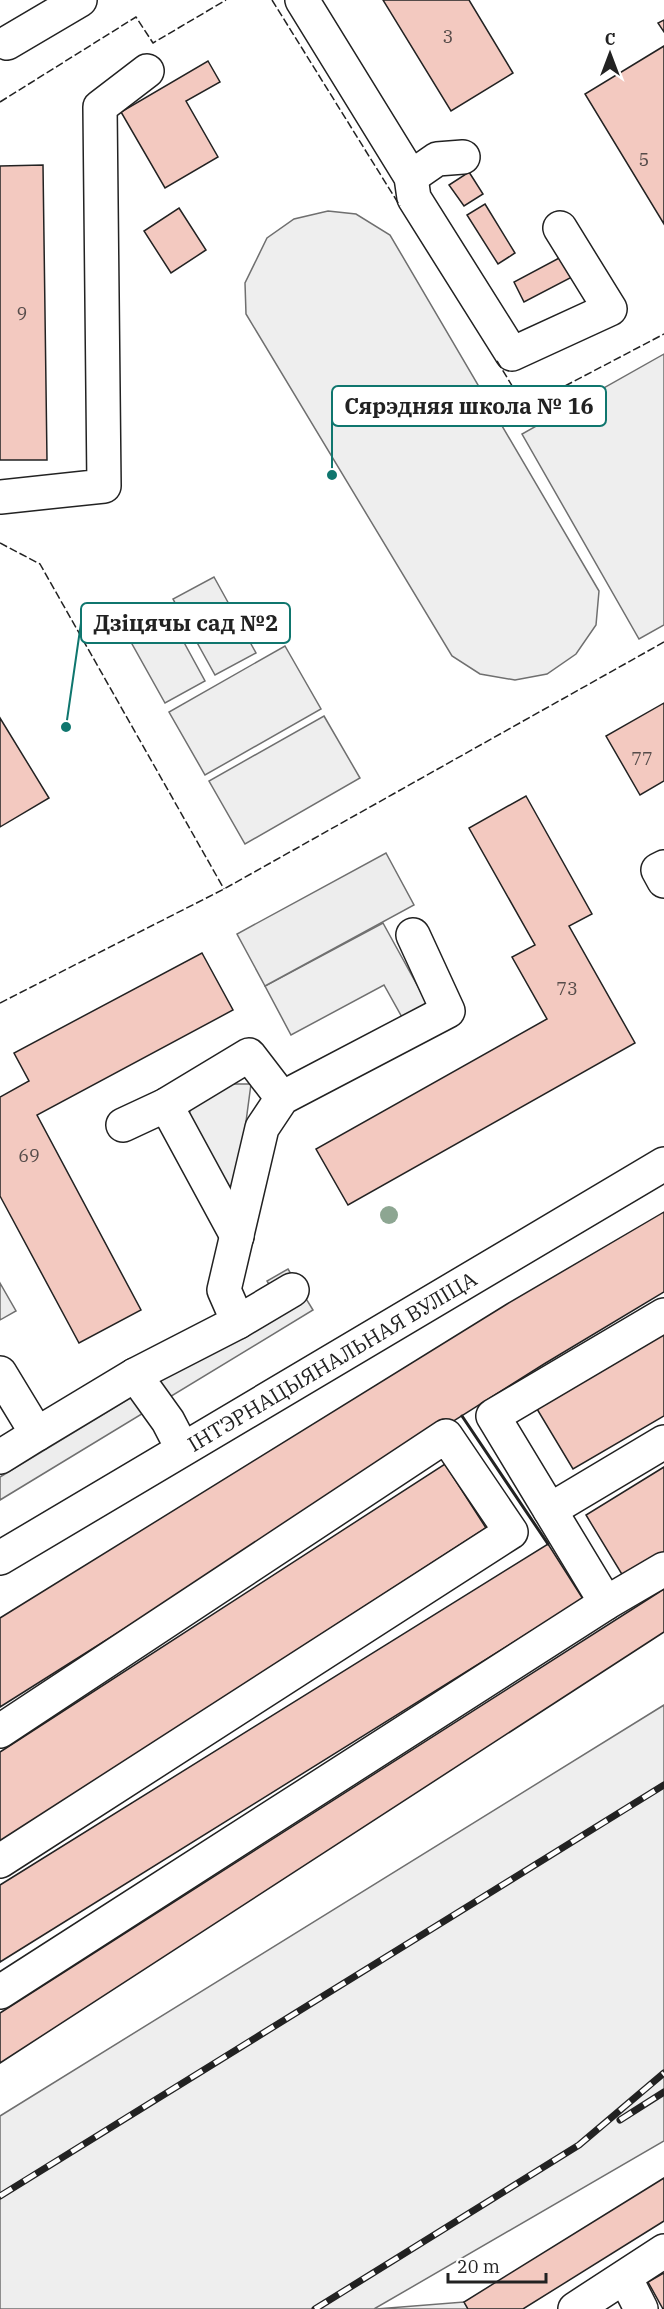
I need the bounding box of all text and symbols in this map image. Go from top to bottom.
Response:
north arrow [580,24,640,84]
house number: 3 [443,25,453,48]
text: С [605,29,615,49]
house number: 5 [639,148,649,171]
house number: 9 [17,302,27,325]
callout: Сярэдняя школа № 16 [332,386,606,426]
text: Сярэдняя школа № 16 [344,391,594,420]
callout: Дзіцячы сад №2 [81,603,290,643]
text: Дзіцячы сад №2 [93,608,279,637]
house number: 77 [631,747,653,770]
house number: 73 [556,977,578,1000]
house number: 69 [18,1144,40,1167]
street label: ІНТЭРНАЦЫЯНАЛЬНАЯ ВУЛІЦА [182,1264,482,1458]
scale bar [448,2246,546,2284]
text: 20 m [457,2255,500,2278]

